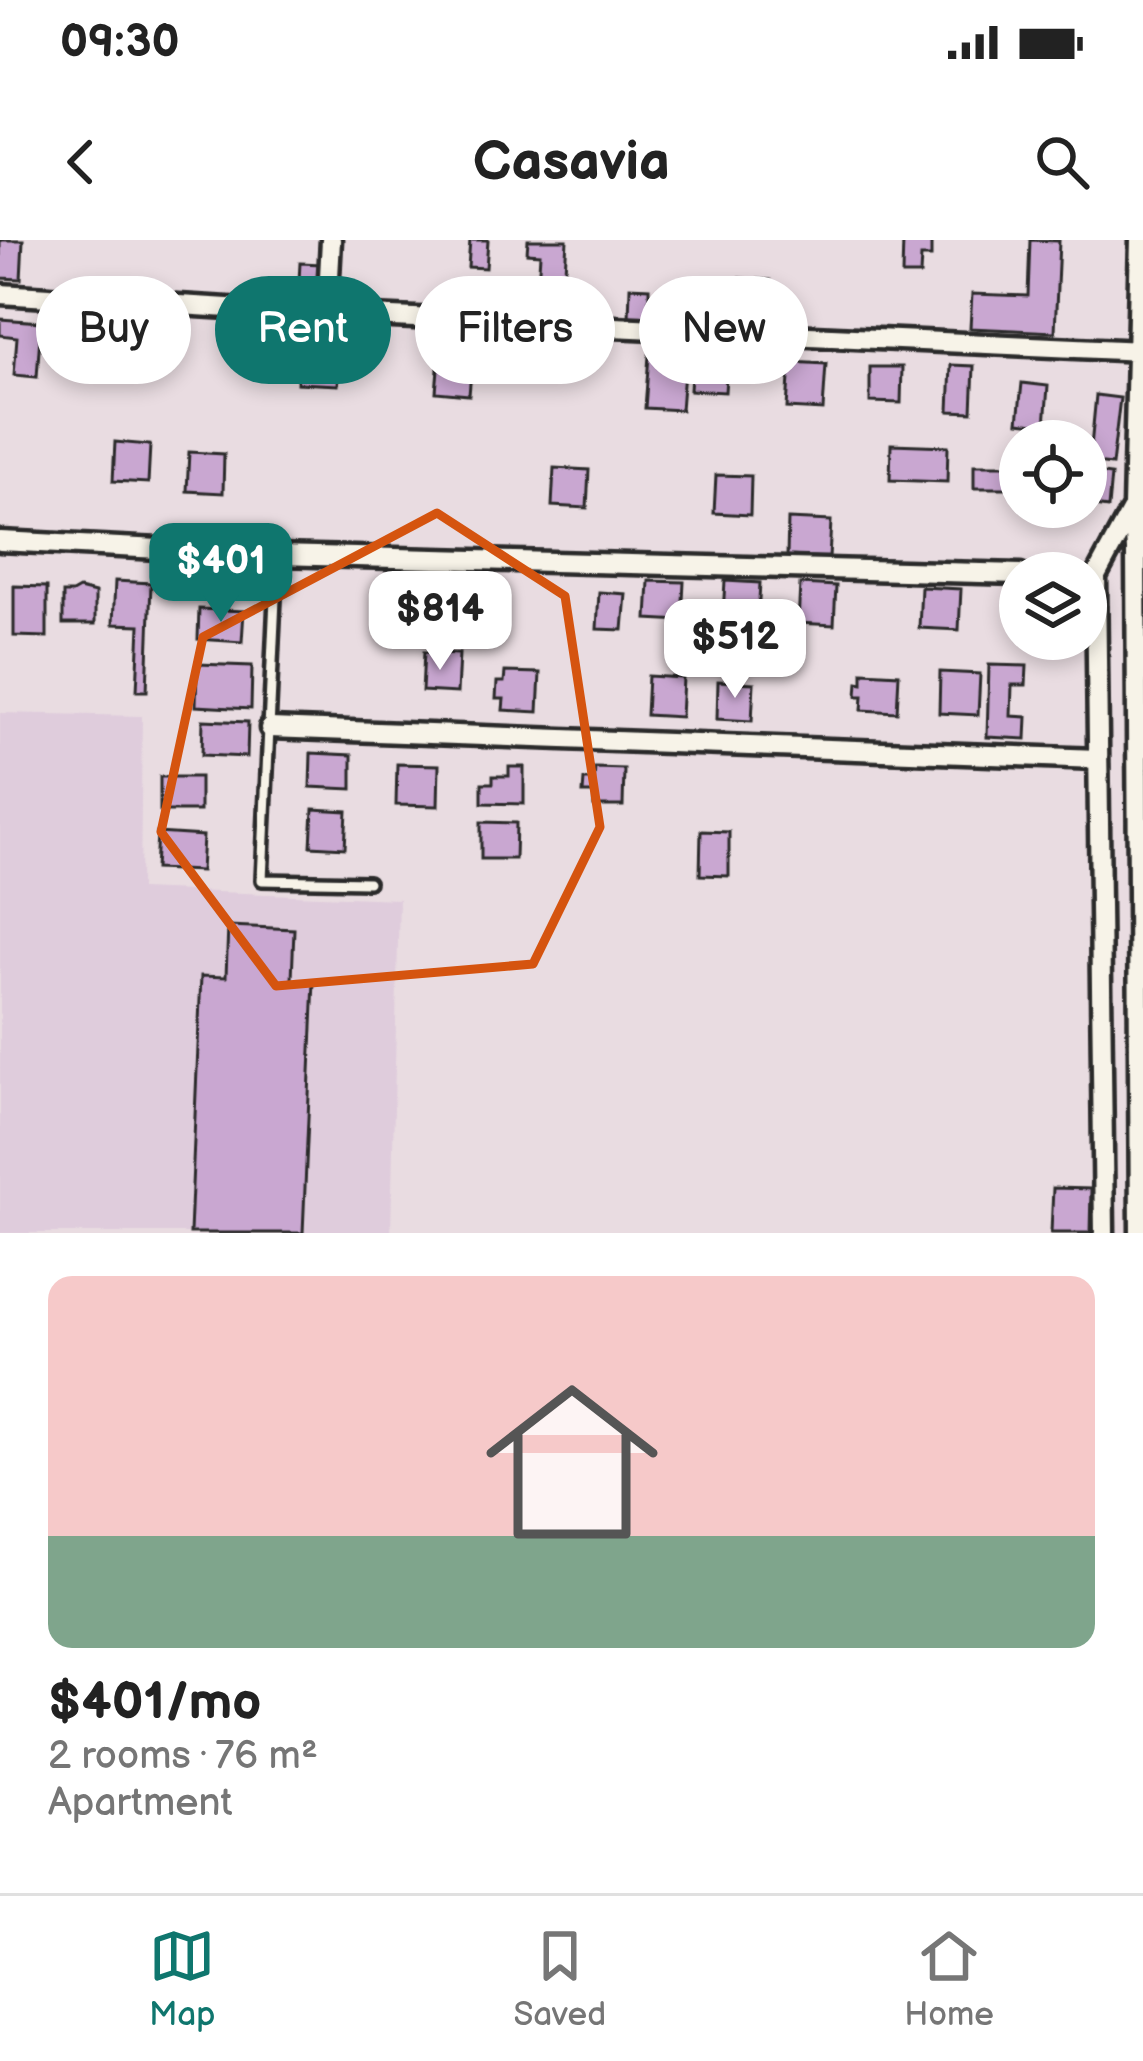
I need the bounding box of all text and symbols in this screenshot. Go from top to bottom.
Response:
text: 09:30 [60,15,180,70]
icon: back [48,129,114,195]
icon: search [1029,129,1095,195]
text: Casavia [473,130,670,195]
chip: Buy [36,276,191,384]
chip: Rent [215,276,391,384]
chip: Filters [415,276,615,384]
chip: New [639,276,808,384]
map controls [999,420,1107,660]
button: locate [999,420,1107,528]
pin: $401 [150,523,292,625]
text: $401 [176,538,266,585]
button: layers [999,552,1107,660]
pin: $814 [369,571,511,673]
text: $814 [396,586,484,633]
pin: $512 [664,599,806,701]
text: $512 [691,614,779,661]
icon: home [464,1354,680,1570]
text: $401/mo [48,1672,261,1733]
text: 2 rooms · 76 m² [48,1733,318,1780]
text: Apartment [48,1780,232,1827]
tab: Map [149,1923,215,2035]
tab: Saved [513,1923,606,2035]
tab: Home [904,1923,994,2035]

